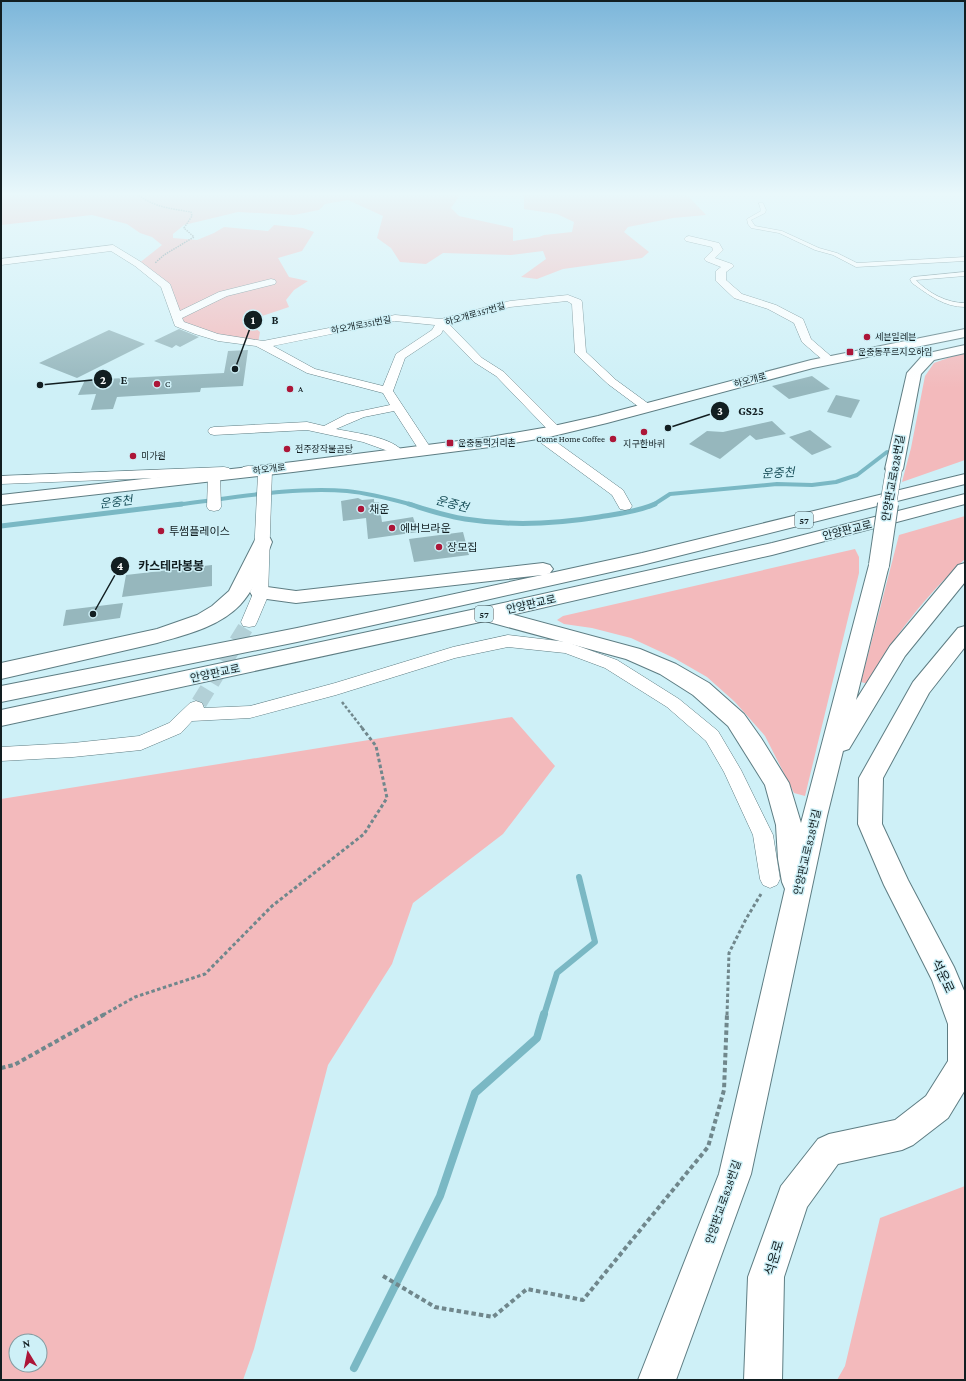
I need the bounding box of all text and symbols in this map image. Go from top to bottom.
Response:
street label: 하오개로357번길 [444,301,506,327]
callout: B [243,308,286,332]
text: 1 [251,313,256,327]
text: B [271,313,279,327]
street label: 하오개로351번길 [330,314,392,336]
marker: 세븐일레븐 [862,332,872,342]
place label: 세븐일레븐 [875,332,916,342]
marker: 운중동푸르지오하임 [845,347,855,357]
place label: 운중동푸르지오하임 [858,347,933,357]
callout: E [93,367,136,391]
street label: 하오개로 [733,371,767,389]
text: 2 [100,373,106,387]
text: E [121,373,128,387]
marker: C [152,379,162,389]
place label: C [165,379,171,389]
marker: A [285,384,295,394]
place label: A [298,384,304,394]
callout: GS25 [710,399,772,423]
text: 3 [717,404,723,418]
text: GS25 [738,404,764,418]
marker: 지구한바퀴 [639,427,649,437]
place label: Come Home Coffee [536,434,605,444]
marker: Come Home Coffee [608,434,618,444]
street label: 안양판교로828번길 [879,434,907,522]
marker: 운중동먹거리촌 [445,438,455,448]
place label: 운중동먹거리촌 [458,438,516,448]
place label: 지구한바퀴 [623,439,665,449]
marker: 전주장작불곰탕 [282,444,292,454]
place label: 전주장작불곰탕 [295,444,353,454]
marker: 미가원 [128,451,138,461]
place label: 미가원 [141,451,166,461]
street label: 하오개로 [252,462,286,476]
water label: 운중천 [761,465,797,481]
water label: 운중천 [99,493,135,511]
water label: 운중천 [434,493,472,515]
place label: 채운 [369,503,389,515]
marker: 채운 [356,504,366,514]
road number: 57 [795,512,813,528]
street label: 안양판교로 [821,518,873,542]
place label: 에버브라운 [400,522,451,534]
marker: 에버브라운 [387,523,397,533]
place label: 투썸플레이스 [169,525,230,537]
marker: 투썸플레이스 [156,526,166,536]
place label: 장모집 [447,541,477,553]
marker: 장모집 [434,542,444,552]
callout: 카스테라봉봉 [110,554,213,578]
text: 4 [117,559,124,573]
text: 카스테라봉봉 [138,559,204,573]
street label: 안양판교로 [505,592,557,616]
road number: 57 [475,606,493,622]
street label: 안양판교로 [189,662,241,684]
street label: 안양판교로828번길 [791,808,823,896]
street label: 석운로 [929,957,957,995]
street label: 안양판교로828번길 [703,1159,743,1245]
street label: 석운로 [762,1239,786,1277]
north arrow [8,1333,48,1373]
text: N [22,1337,31,1350]

